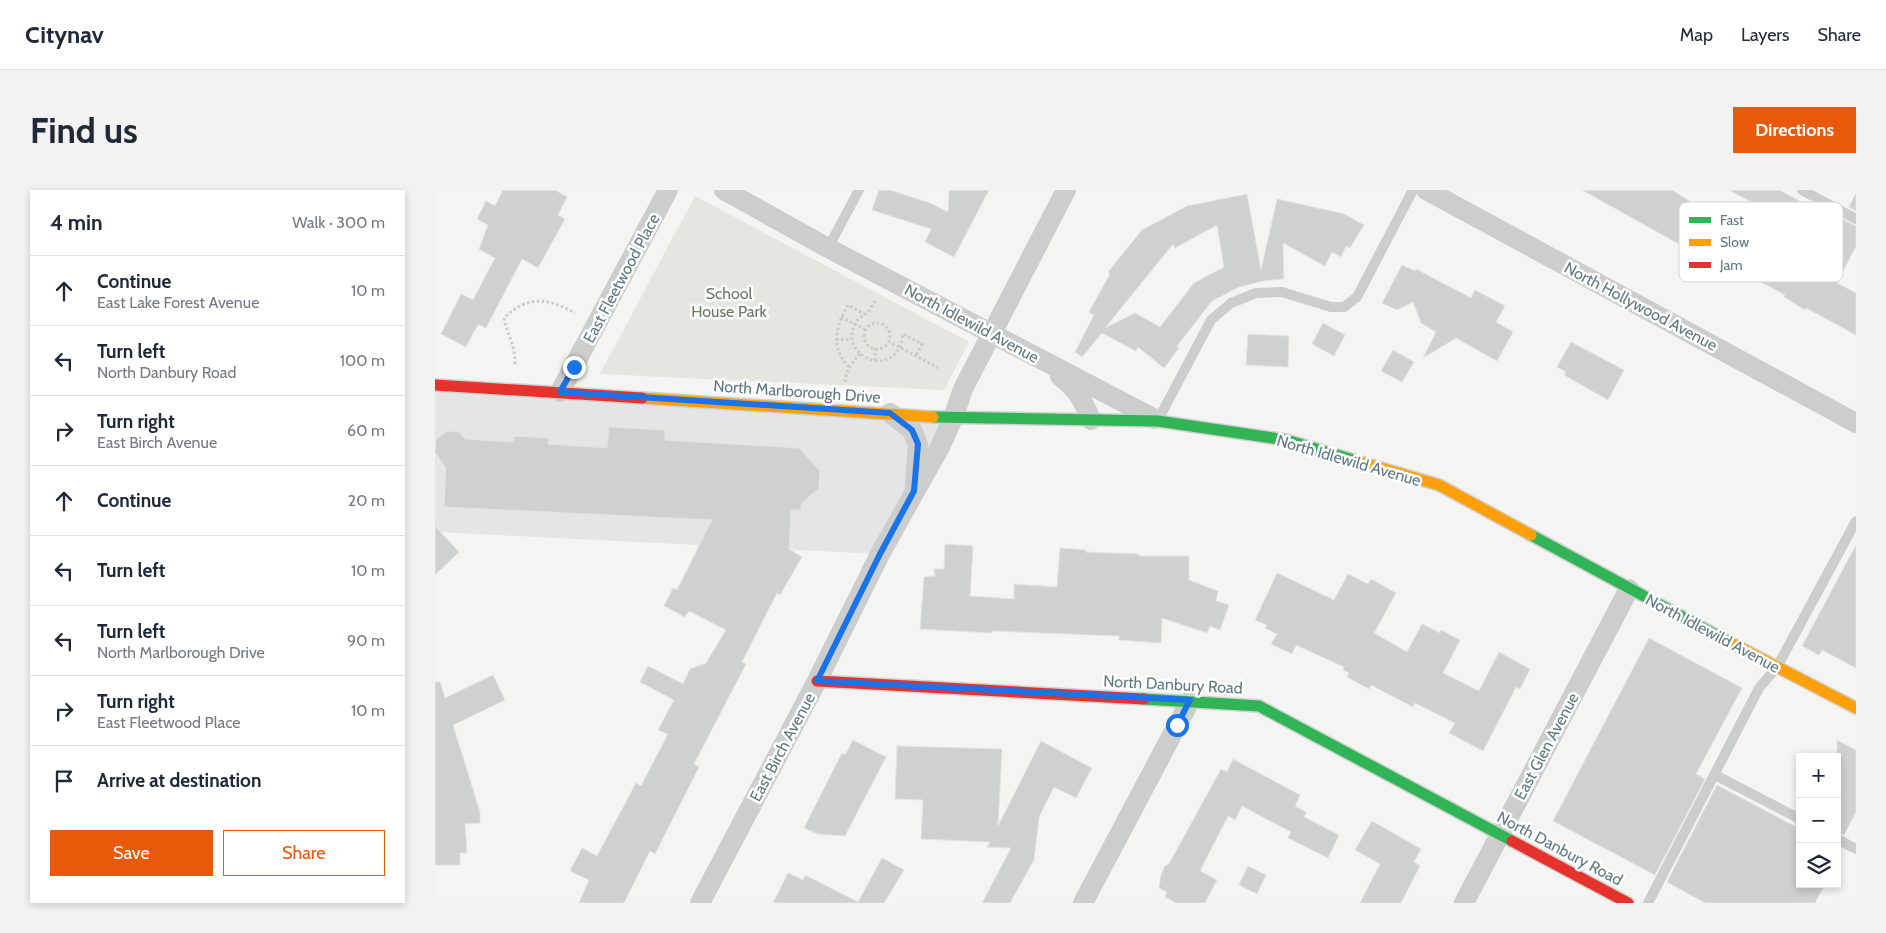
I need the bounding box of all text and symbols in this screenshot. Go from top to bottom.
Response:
text: Citynav [25,20,104,49]
text: Map [1680,24,1713,46]
text: Layers [1741,24,1790,46]
text: Share [1818,24,1861,46]
button: Directions [1733,107,1856,153]
text: Find us [30,109,138,152]
legend [1679,202,1843,282]
text: 4 min [50,210,103,235]
street label: East Fleetwood Place [579,210,664,346]
text: Fast [1720,211,1744,229]
text: Walk · 300 m [292,213,385,232]
text: Slow [1720,233,1749,251]
text: Jam [1719,256,1742,274]
street label: North Hollywood Avenue [1561,258,1720,355]
text: Continue [97,270,171,293]
icon: ahead [50,277,78,305]
street label: North Idlewild Avenue [901,280,1042,367]
text: 10 m [351,281,385,300]
park label: School House Park [691,284,768,321]
text: East Lake Forest Avenue [97,293,259,312]
text: Turn left [97,340,165,363]
icon: left [50,347,78,375]
text: 100 m [340,351,385,370]
route end [563,356,586,379]
text: North Danbury Road [97,363,236,382]
street label: North Marlborough Drive [713,376,881,407]
text: Turn right [97,410,175,433]
icon: right [50,417,78,445]
text: 60 m [347,421,385,440]
street label: North Idlewild Avenue [1275,431,1423,490]
text: East Birch Avenue [97,433,217,452]
icon: ahead [50,487,78,515]
text: Continue [97,489,171,512]
text: 20 m [348,491,385,510]
icon: left [50,557,78,585]
text: Turn left [97,559,165,582]
text: 10 m [351,561,385,580]
street label: North Idlewild Avenue [1642,590,1783,677]
text: Turn left [97,620,165,643]
icon: left [50,627,78,655]
text: 90 m [347,631,385,650]
text: North Marlborough Drive [97,643,265,662]
street label: North Danbury Road [1103,671,1243,698]
text: Turn right [97,690,175,713]
street label: East Birch Avenue [746,690,819,805]
street label: East Glen Avenue [1510,690,1583,803]
icon: right [50,697,78,725]
text: 10 m [351,701,385,720]
text: East Fleetwood Place [97,713,240,732]
route start [1166,714,1189,737]
map controls [1796,753,1841,888]
button: + [1796,753,1841,798]
icon: arrive [50,767,78,795]
text: Arrive at destination [97,769,261,792]
button: − [1796,798,1841,843]
street label: North Danbury Road [1494,807,1626,890]
button: Save [50,830,213,876]
button: Share [223,830,385,876]
button: layers [1796,843,1841,888]

